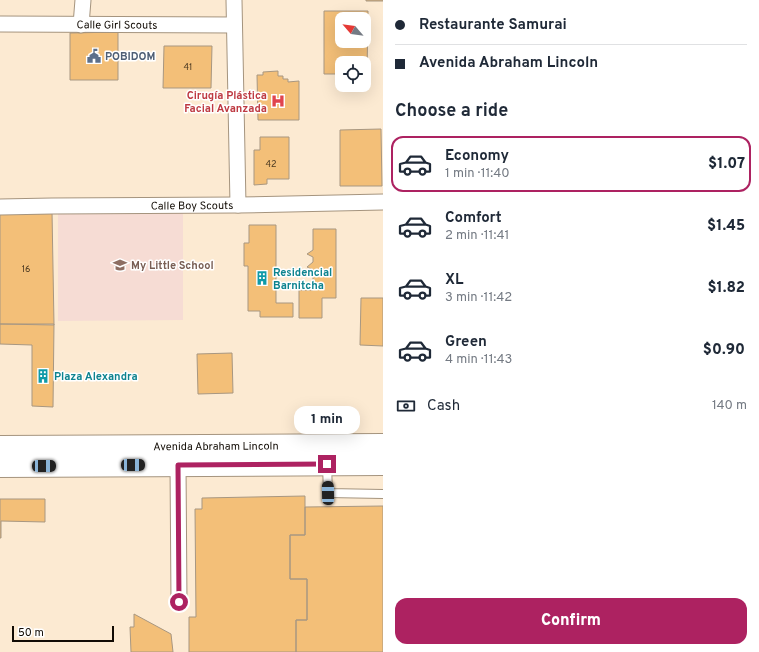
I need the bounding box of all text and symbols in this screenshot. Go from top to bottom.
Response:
north arrow [335,12,371,48]
map controls [335,12,371,92]
text: Restaurante Samurai [419,16,567,35]
street label: Calle Girl Scouts [77,18,157,33]
public building icon: POBIDOM [86,48,102,64]
place label: POBIDOM [105,50,155,64]
text: Avenida Abraham Lincoln [419,54,598,73]
button: locate [335,56,371,92]
house number: 41 [184,62,192,73]
place label: Cirugía Plástica Facial Avanzada [184,89,267,116]
hospital icon: Cirugía Plástica Facial Avanzada [270,93,286,109]
text: Choose a ride [395,100,508,123]
icon: car [397,146,433,182]
text: Economy [445,147,509,166]
text: $1.07 [708,155,745,174]
house number: 42 [265,159,277,170]
text: 1 min · 11:40 [445,166,510,182]
street label: Calle Boy Scouts [151,199,233,213]
icon: car [397,208,433,244]
text: Comfort [445,209,502,228]
text: $1.45 [707,217,745,236]
text: 2 min · 11:41 [445,228,509,244]
school or university icon: My Little School [112,257,128,273]
place label: My Little School [131,259,214,273]
house number: 16 [22,264,30,275]
place label: Residencial Barnitcha [273,266,332,293]
building icon: Residencial Barnitcha [254,270,270,286]
icon: car [397,270,433,306]
text: XL [445,271,463,290]
text: $1.82 [707,279,745,298]
text: 3 min · 11:42 [445,290,512,306]
icon: car [397,332,433,368]
text: Green [445,333,487,352]
text: $0.90 [703,341,745,360]
text: 4 min · 11:43 [445,352,512,368]
building icon: Plaza Alexandra [35,368,51,384]
place label: Plaza Alexandra [54,370,138,384]
icon: cash [395,395,417,417]
text: Cash [427,397,460,416]
text: 140 m [712,398,747,414]
callout: 1 min [294,406,360,434]
text: 1 min [311,412,343,428]
street label: Avenida Abraham Lincoln [153,440,279,454]
route end [318,455,336,473]
car [121,459,145,471]
car [32,460,56,472]
car [322,481,334,505]
route start [170,593,188,611]
button: Confirm [395,598,747,644]
scale bar [12,624,114,643]
text: 50 m [18,626,44,640]

